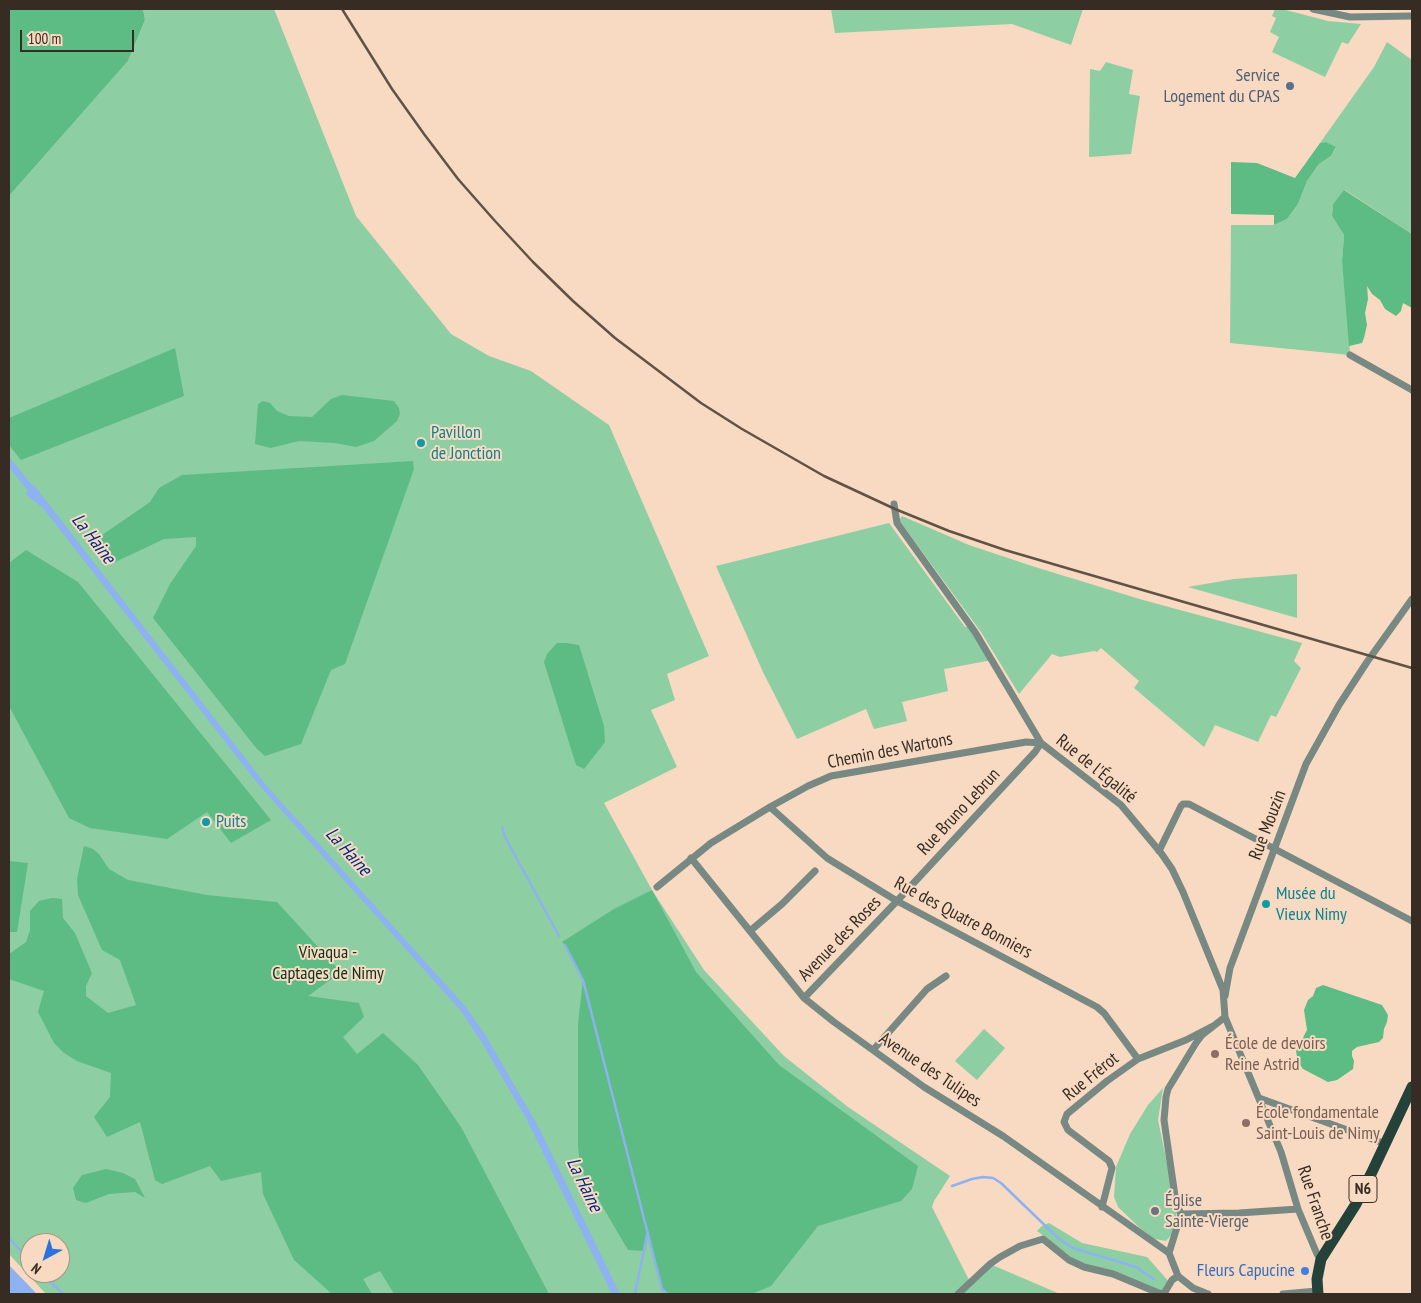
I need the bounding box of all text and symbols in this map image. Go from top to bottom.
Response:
scale bar [22,20,136,52]
text: 100 m [28,29,61,48]
place label: Service Logement du CPAS [1163,65,1280,108]
marker: Service Logement du CPAS [1284,80,1296,92]
place label: Pavillon de Jonction [431,422,501,464]
marker: Pavillon de Jonction [415,437,427,449]
water label: La Haine [66,509,120,569]
street label: Chemin des Wartons [826,728,954,774]
street label: Rue de l'Égalité [1051,730,1141,808]
street label: Rue Bruno Lebrun [913,764,1005,860]
street label: Rue Mouzin [1245,787,1291,863]
place label: Puits [216,811,246,833]
marker: Puits [200,816,212,828]
water label: La Haine [320,823,376,881]
street label: Rue des Quatre Bonniers [890,872,1036,964]
place label: Musée du Vieux Nimy [1276,883,1347,926]
street label: Avenue des Roses [794,892,886,986]
marker: Musée du Vieux Nimy [1260,898,1272,910]
park label: Vivaqua - Captages de Nimy [272,942,384,984]
street label: Avenue des Tulipes [875,1028,985,1112]
place label: École de devoirs Reine Astrid [1225,1033,1326,1076]
street label: Rue Frérot [1059,1048,1123,1106]
marker: École de devoirs Reine Astrid [1209,1048,1221,1060]
place label: École fondamentale Saint-Louis de Nimy [1256,1102,1380,1144]
marker: École fondamentale Saint-Louis de Nimy [1240,1117,1252,1129]
water label: La Haine [561,1154,607,1216]
street label: Rue Franche [1292,1163,1338,1243]
road number: N6 [1349,1176,1377,1202]
place label: Église Sainte-Vierge [1165,1190,1249,1232]
marker: Église Sainte-Vierge [1149,1205,1161,1217]
north arrow [20,1233,70,1283]
text: N [28,1260,45,1278]
place label: Fleurs Capucine [1197,1260,1295,1282]
marker: Fleurs Capucine [1299,1265,1311,1277]

